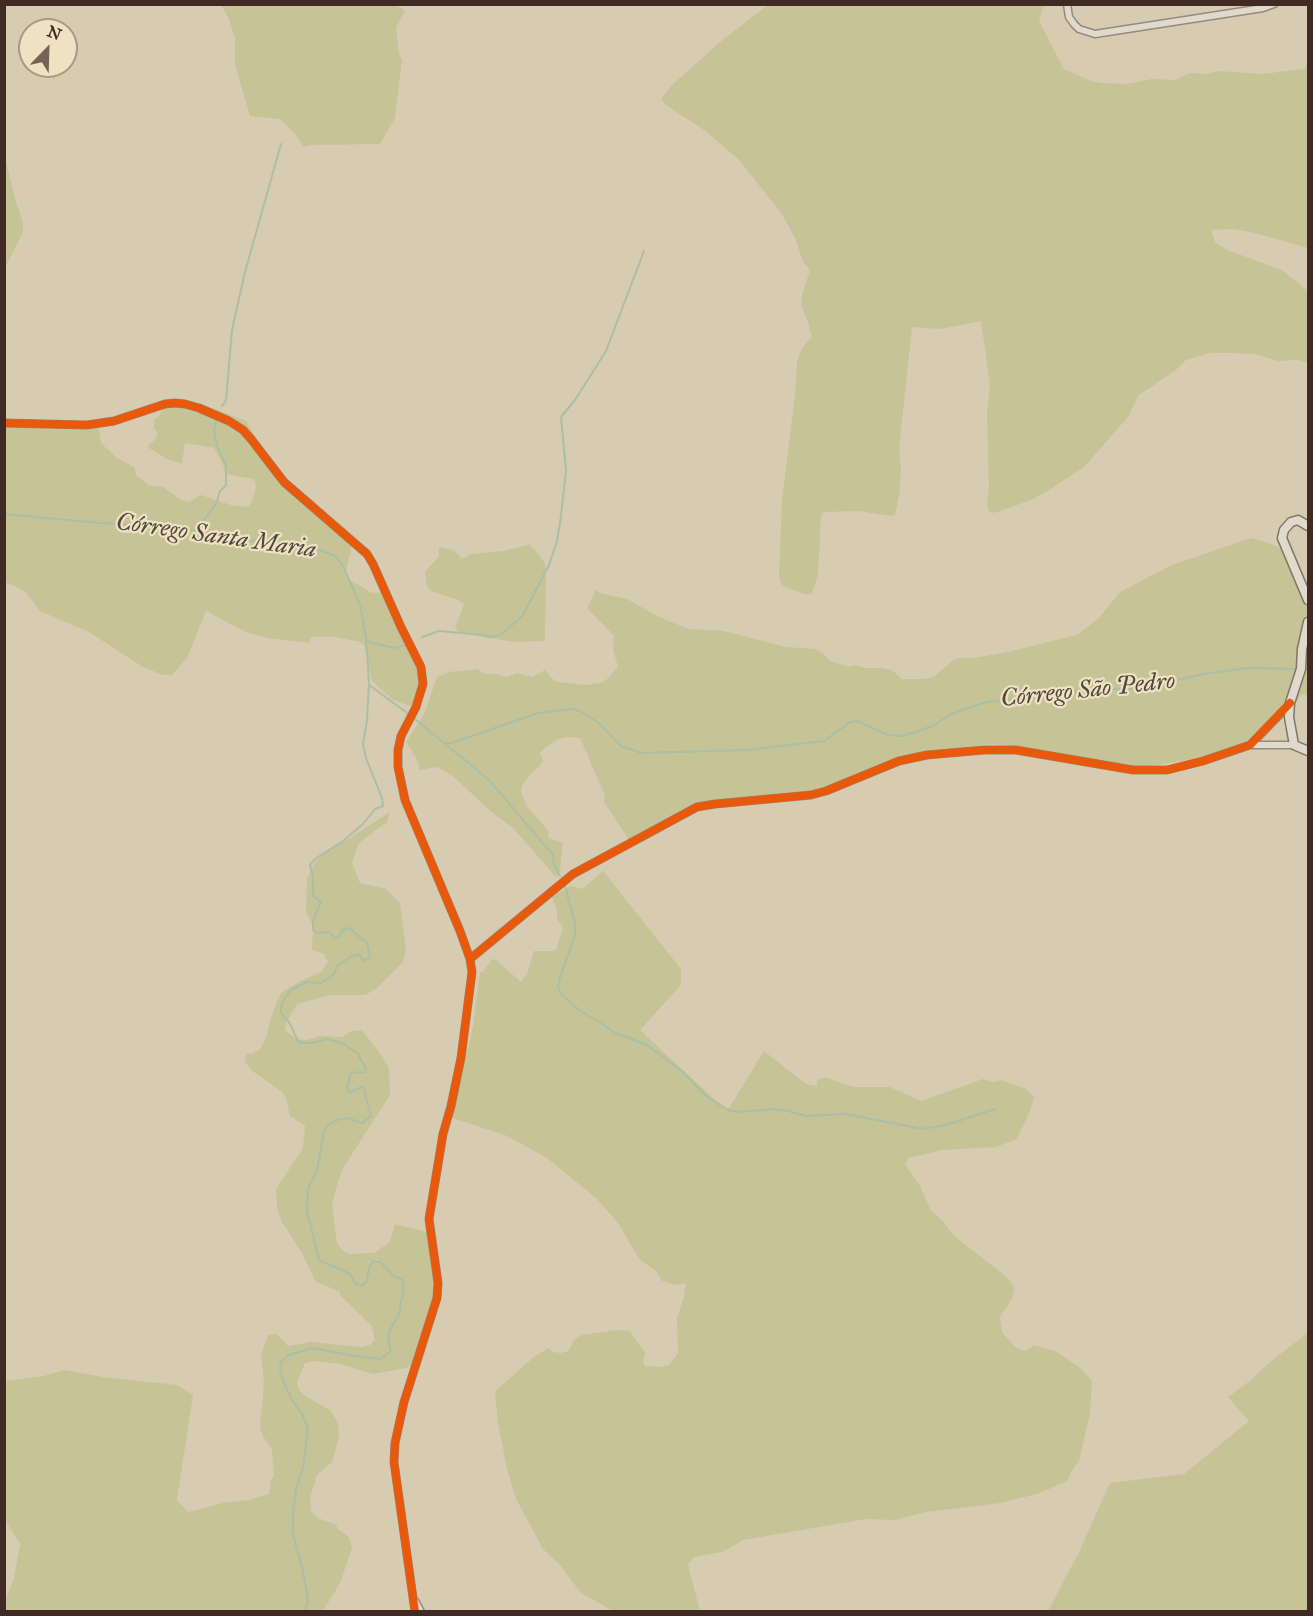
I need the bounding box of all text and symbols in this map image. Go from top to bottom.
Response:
north arrow [18,18,78,78]
text: N [44,21,64,44]
water label: Córrego Santa Maria [114,509,318,565]
water label: Córrego São Pedro [999,668,1177,714]

